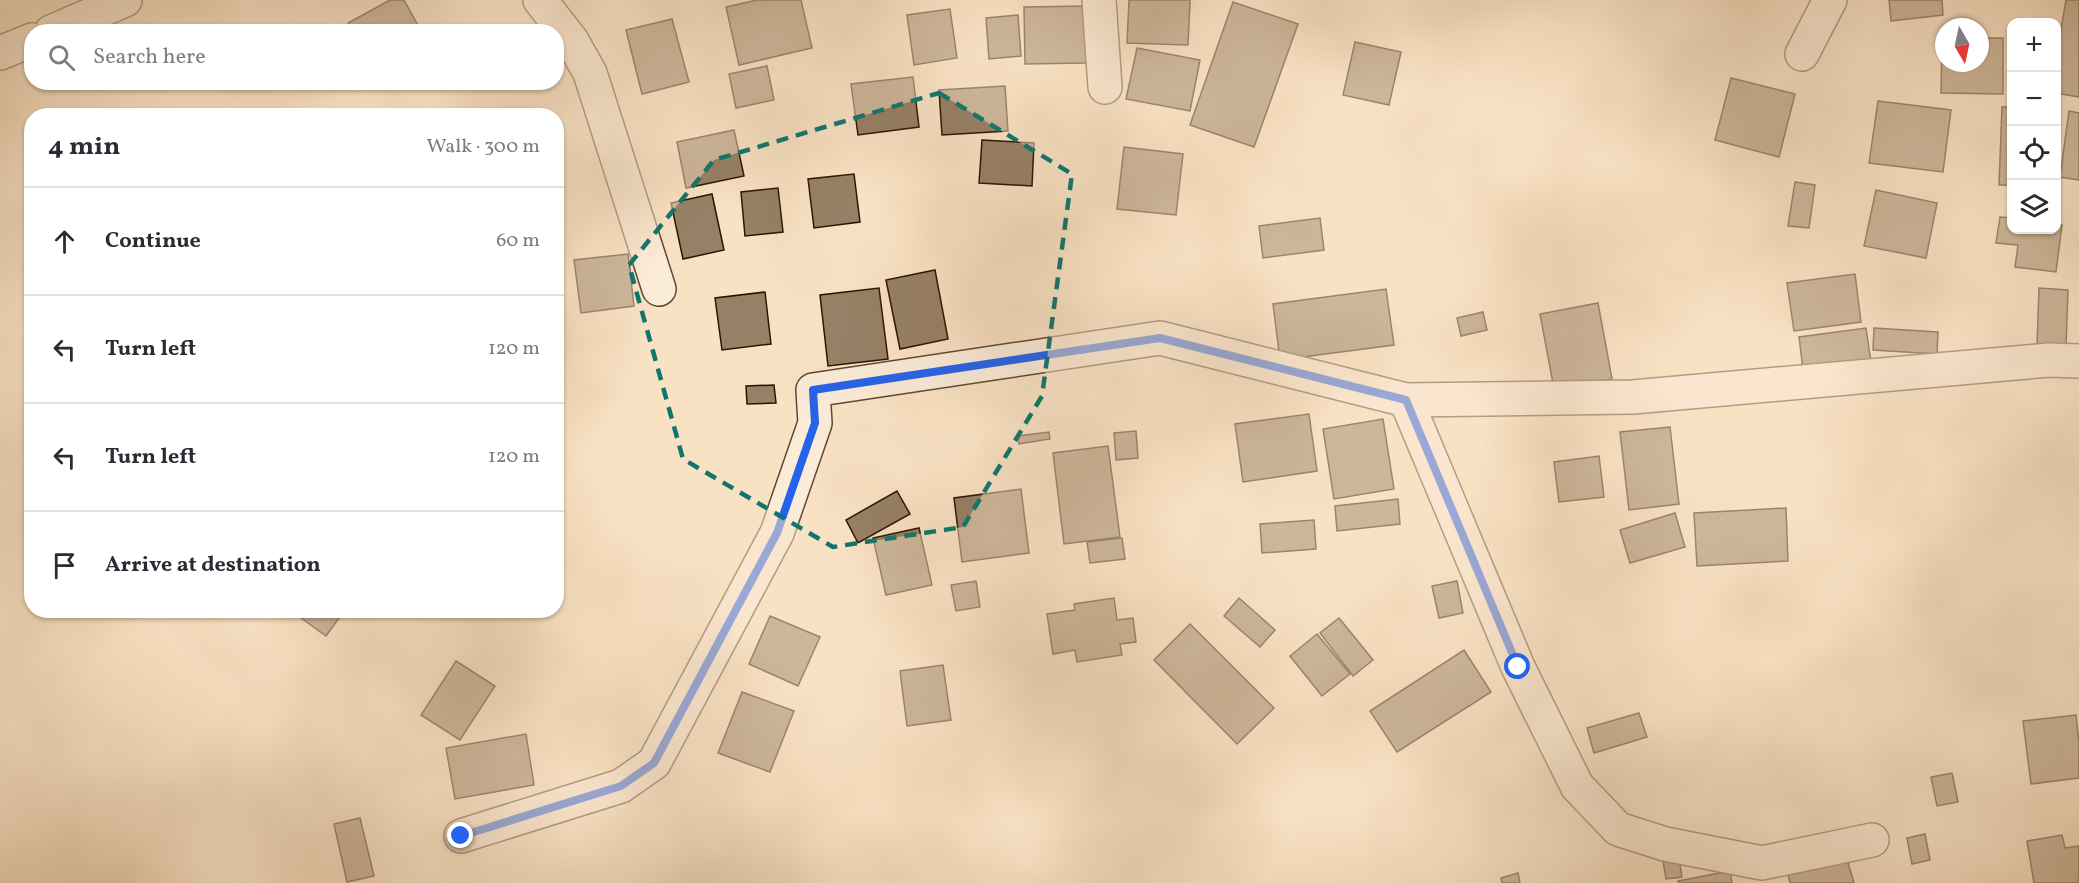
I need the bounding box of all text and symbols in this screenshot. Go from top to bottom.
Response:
north arrow [1935,18,1989,72]
map controls [2007,18,2061,234]
button: + [2007,18,2061,72]
search box [24,24,564,90]
icon: search [45,41,78,74]
text: Search here [93,42,206,73]
button: − [2007,72,2061,126]
button: locate [2007,126,2061,180]
text: 4 min [48,129,120,165]
text: Walk · 300 m [427,133,540,161]
button: layers [2007,180,2061,234]
icon: ahead [48,225,81,258]
text: Continue [105,226,201,257]
text: 60 m [496,227,540,255]
icon: left [48,333,81,366]
text: Turn left [105,334,196,365]
text: 120 m [488,335,540,363]
icon: left [48,441,81,474]
text: Turn left [105,442,196,473]
text: 120 m [488,443,540,471]
icon: arrive [48,549,81,582]
text: Arrive at destination [105,550,321,581]
route start [1504,653,1530,679]
route end [447,822,473,848]

